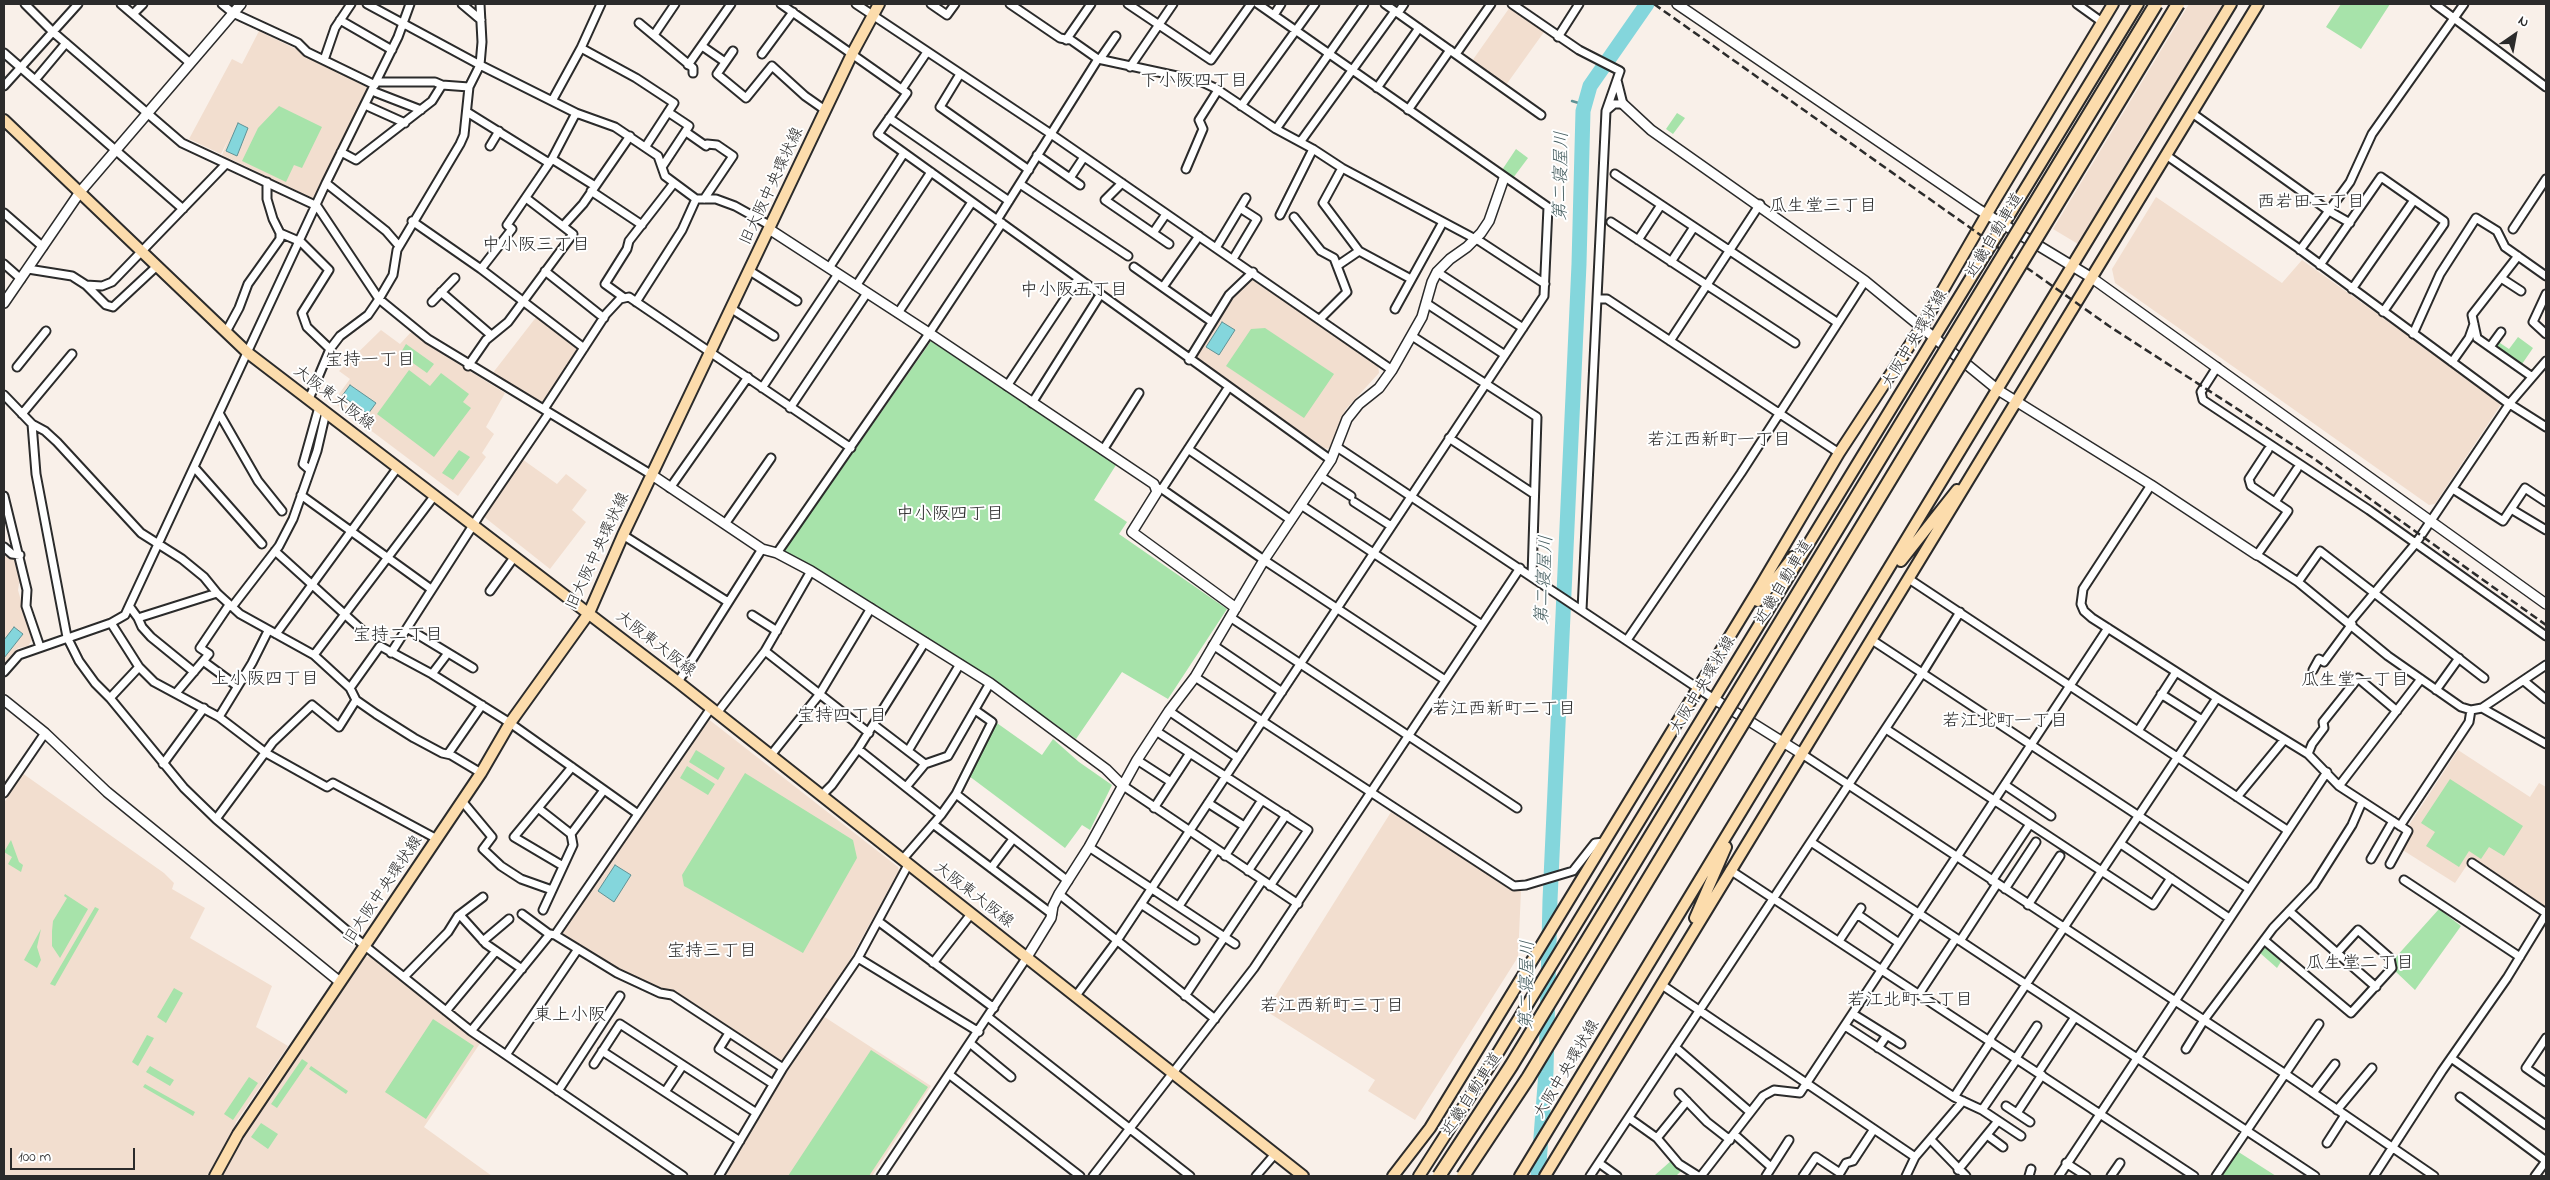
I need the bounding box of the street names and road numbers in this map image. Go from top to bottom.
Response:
street label: 旧大阪中央環状線 [737,125,809,249]
street label: 近畿自動車道 [1963,190,2029,282]
street label: 大阪中央環状線 [1879,287,1953,393]
street label: 大阪東大阪線 [289,362,377,436]
street label: 旧大阪中央環状線 [563,490,635,614]
street label: 近畿自動車道 [1752,537,1818,629]
street label: 大阪東大阪線 [611,608,699,682]
street label: 大阪中央環状線 [1667,633,1741,739]
street label: 旧大阪中央環状線 [340,833,428,949]
street label: 大阪東大阪線 [929,859,1017,933]
street label: 大阪中央環状線 [1531,1017,1605,1123]
street label: 近畿自動車道 [1439,1050,1507,1140]

